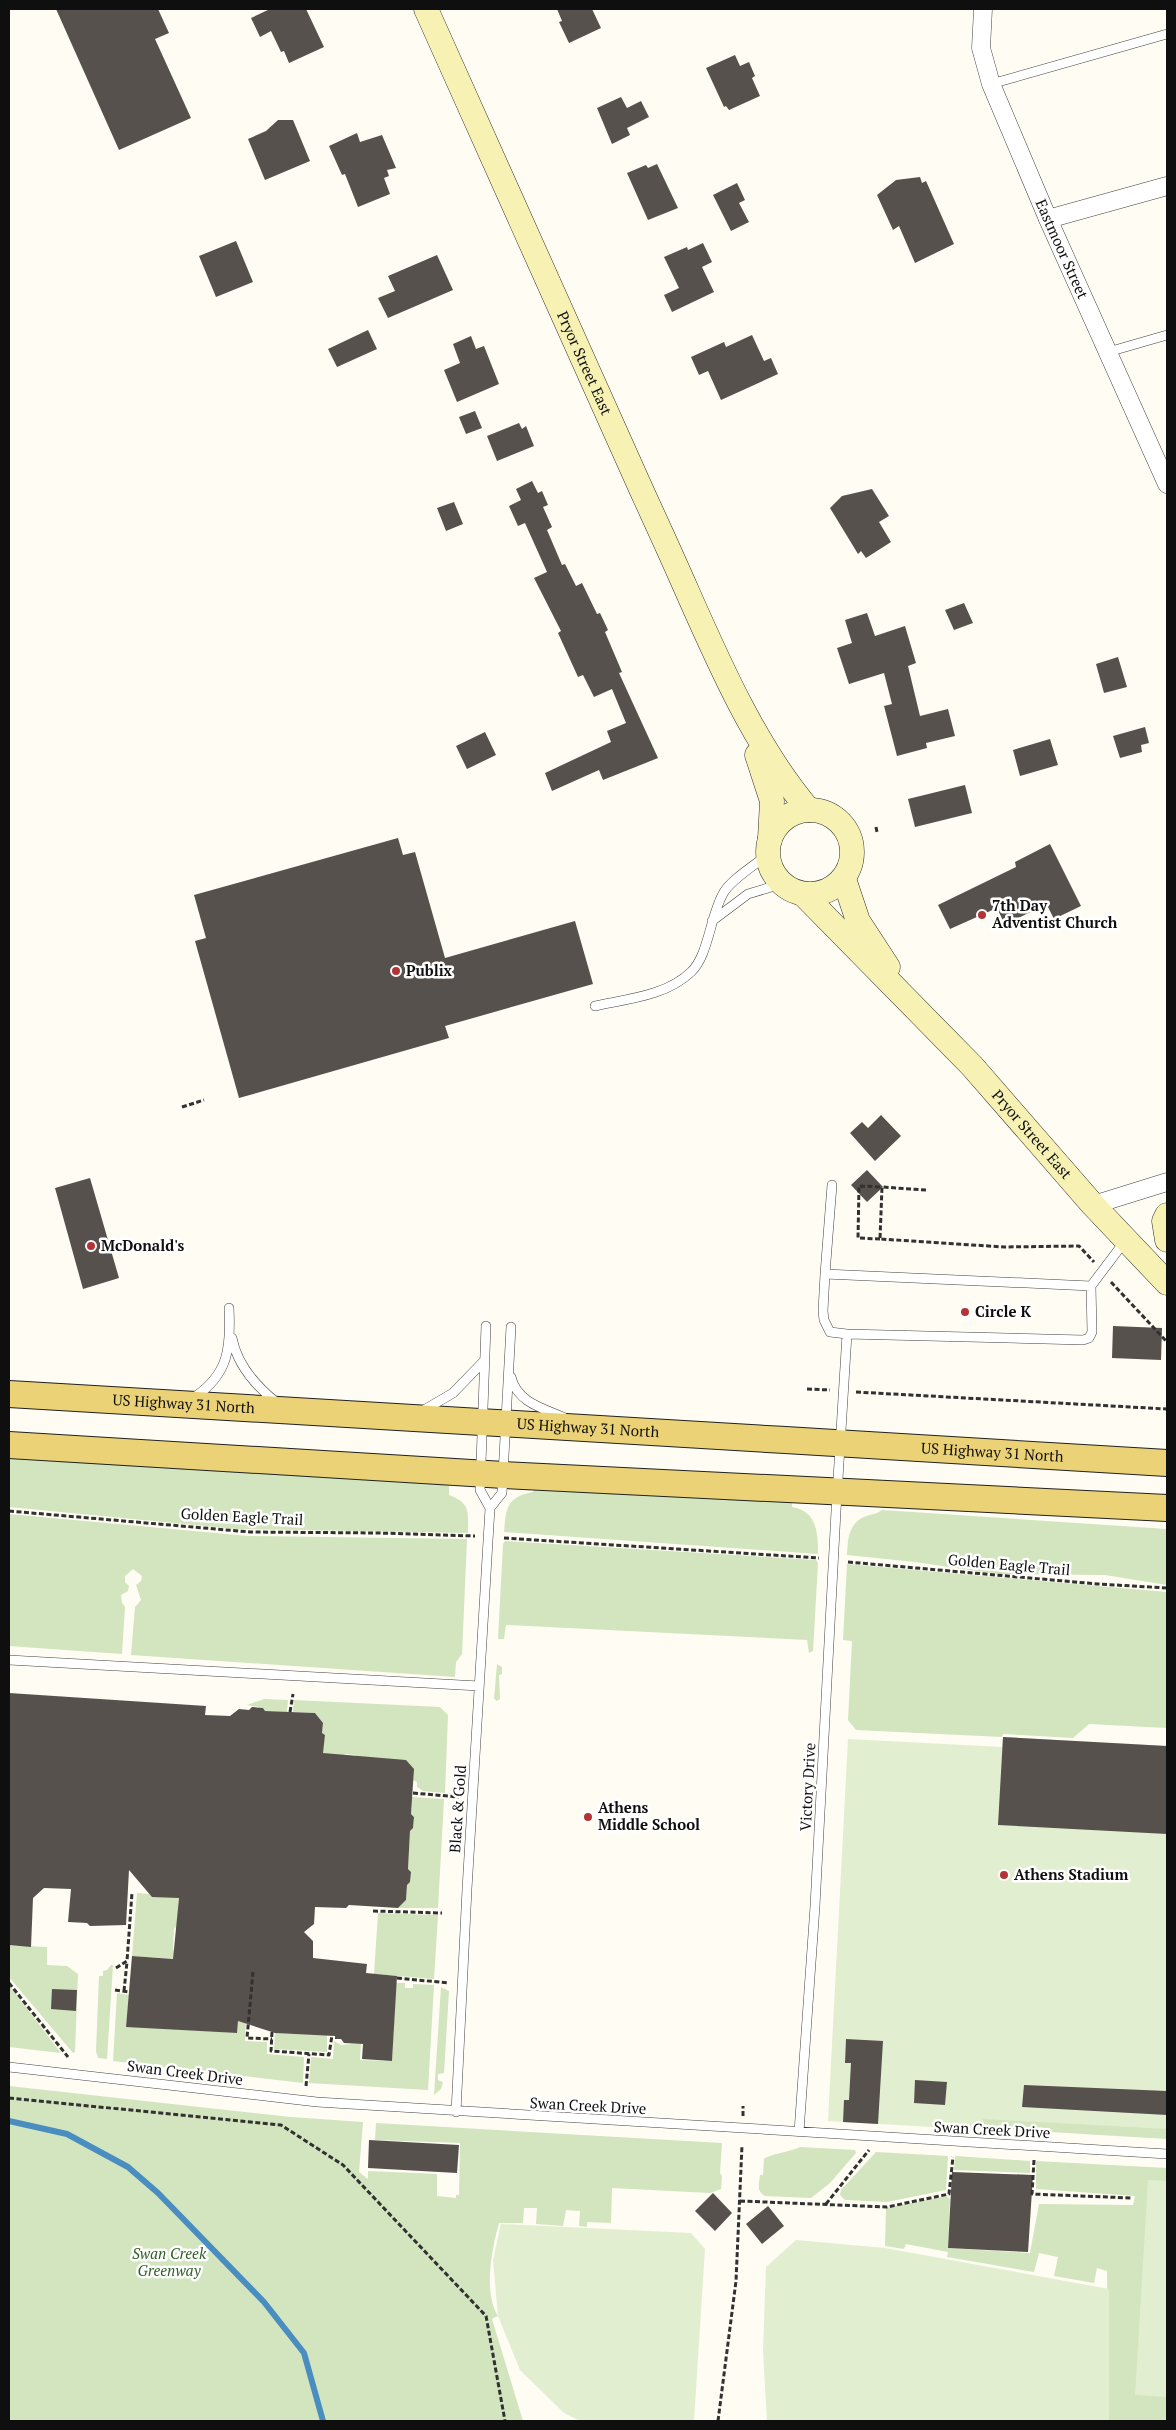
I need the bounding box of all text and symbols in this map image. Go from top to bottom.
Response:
street label: Eastmoor Street [1032,196,1094,302]
street label: Pryor Street East [553,308,617,418]
place label: 7th Day Adventist Church [992,895,1118,932]
marker: 7th Day Adventist Church [976,909,988,921]
place label: Publix [406,960,453,980]
marker: Publix [390,965,402,977]
street label: Pryor Street East [988,1085,1077,1183]
place label: McDonald's [101,1235,185,1255]
marker: McDonald's [85,1240,97,1252]
place label: Circle K [975,1301,1032,1321]
marker: Circle K [959,1306,971,1318]
street label: US Highway 31 North [112,1389,256,1417]
street label: US Highway 31 North [516,1413,660,1441]
street label: US Highway 31 North [920,1437,1064,1466]
street label: Golden Eagle Trail [180,1503,304,1529]
street label: Golden Eagle Trail [947,1549,1071,1579]
street label: Victory Drive [795,1742,819,1832]
street label: Black & Gold [444,1764,470,1853]
place label: Athens Middle School [598,1797,700,1834]
marker: Athens Middle School [582,1811,594,1823]
place label: Athens Stadium [1014,1864,1128,1884]
marker: Athens Stadium [998,1869,1010,1881]
street label: Swan Creek Drive [126,2055,244,2089]
street label: Swan Creek Drive [529,2092,647,2118]
street label: Swan Creek Drive [933,2116,1051,2142]
park label: Swan Creek Greenway [132,2243,207,2280]

